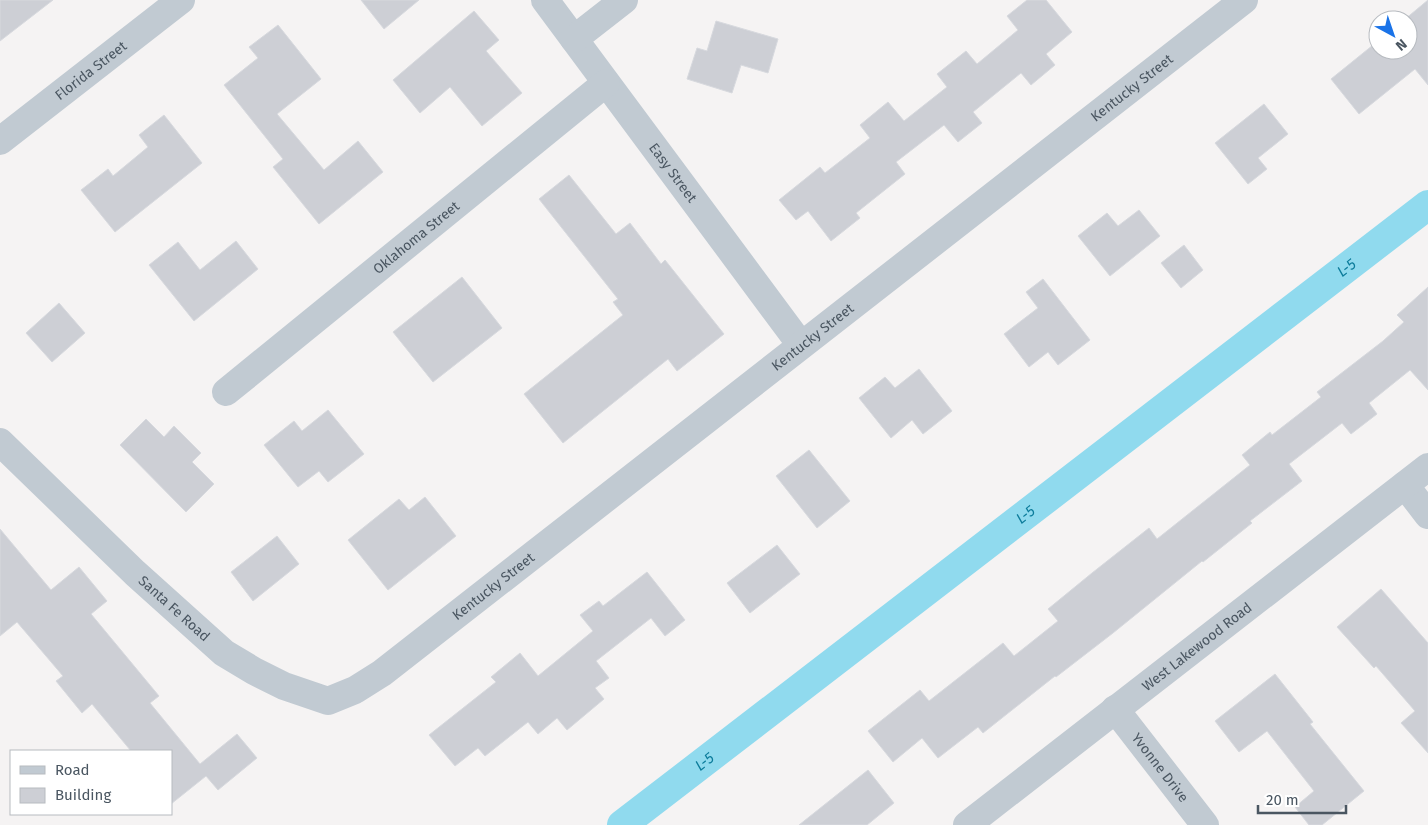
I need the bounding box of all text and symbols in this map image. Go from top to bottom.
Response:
north arrow [1368,10,1418,60]
text: N [1392,35,1410,54]
street label: Florida Street [52,37,131,104]
street label: Kentucky Street [1088,50,1177,125]
street label: Easy Street [645,140,701,207]
street label: Oklahoma Street [370,197,464,278]
water label: L-5 [1333,254,1360,281]
street label: Kentucky Street [768,299,858,375]
water label: L-5 [1012,501,1039,528]
street label: Kentucky Street [449,549,539,624]
street label: Santa Fe Road [135,572,213,645]
street label: West Lakewood Road [1139,599,1255,695]
street label: Yvonne Drive [1128,730,1192,806]
water label: L-5 [691,748,718,775]
legend [10,750,172,815]
text: Road [55,761,90,779]
scale bar [1258,782,1346,814]
text: Building [55,786,111,804]
text: 20 m [1266,791,1299,809]

